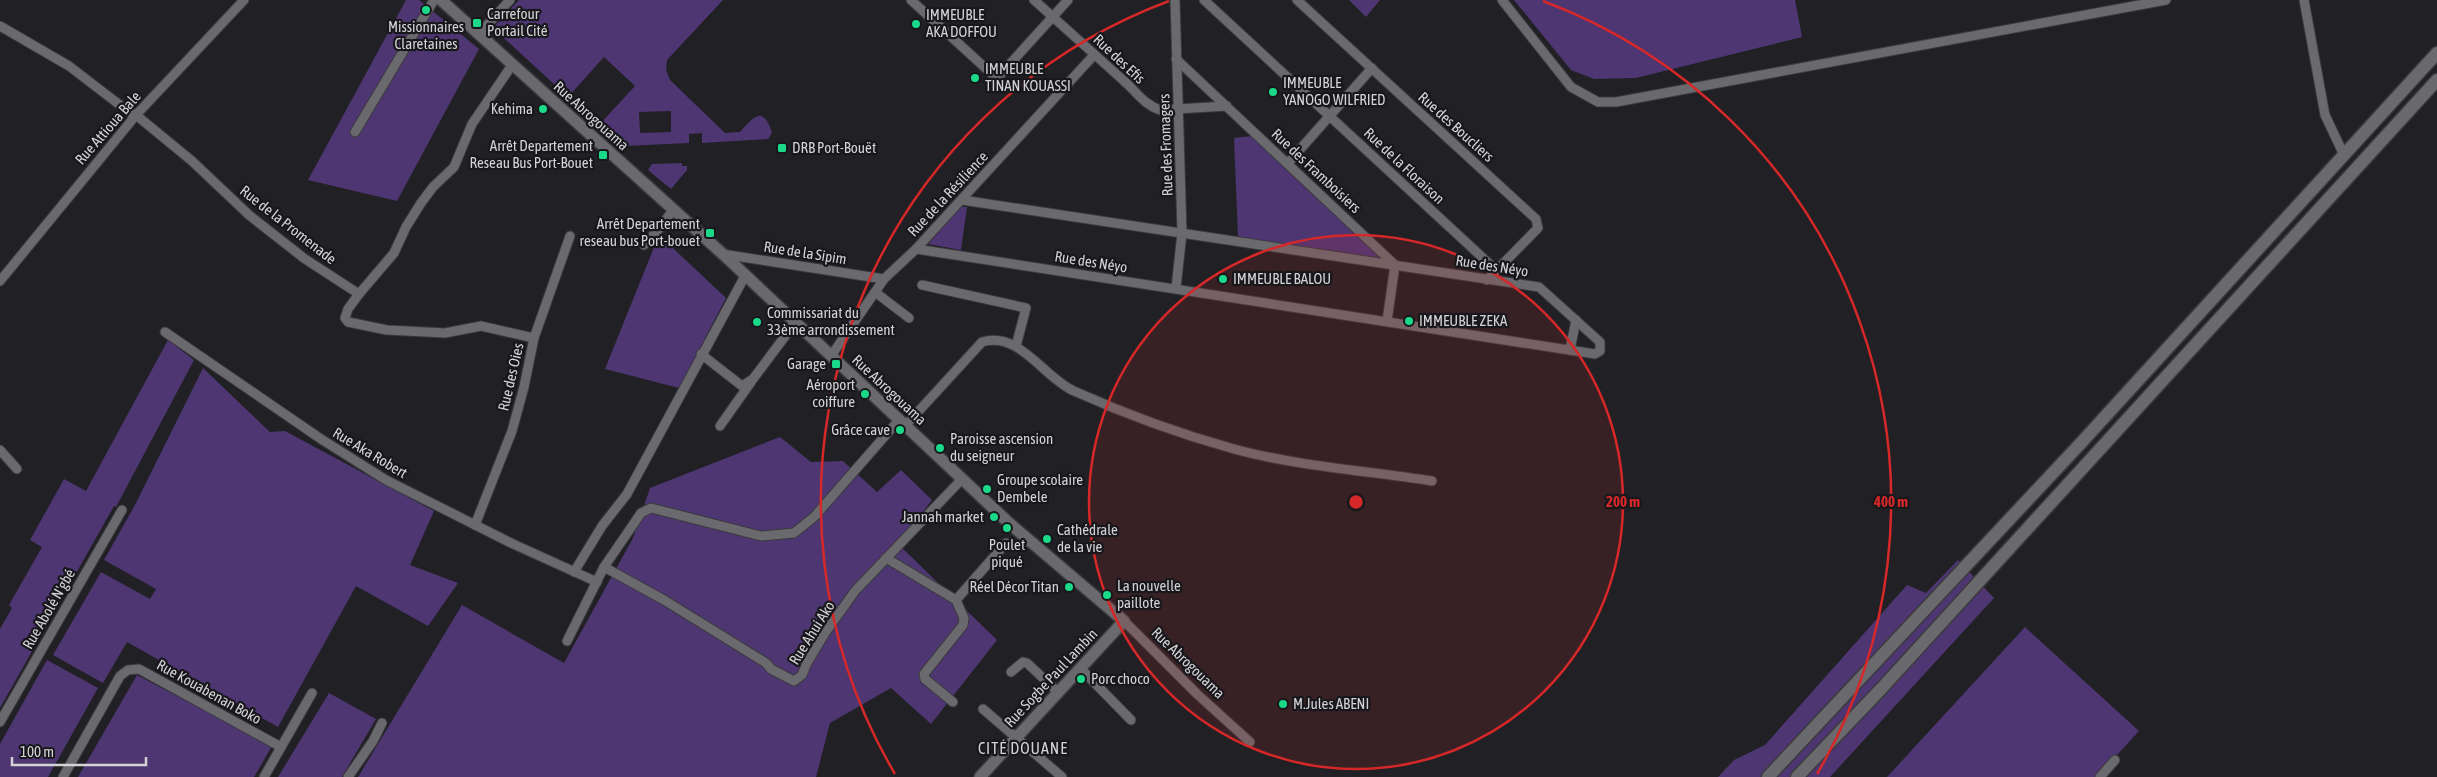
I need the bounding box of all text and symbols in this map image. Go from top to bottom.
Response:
marker: Missionnaires Claretaines [420,4,432,16]
place label: Carrefour Portail Cité [487,5,548,39]
place label: IMMEUBLE AKA DOFFOU [926,6,997,40]
marker: Carrefour Portail Cité [471,17,483,29]
place label: Missionnaires Claretaines [388,18,464,52]
marker: IMMEUBLE AKA DOFFOU [910,18,922,30]
street label: Rue des Efis [1090,31,1149,87]
place label: IMMEUBLE TINAN KOUASSI [985,60,1071,94]
marker: IMMEUBLE TINAN KOUASSI [969,72,981,84]
place label: IMMEUBLE YANOGO WILFRIED [1283,74,1385,108]
street label: Rue Abrogouama [550,78,632,154]
marker: IMMEUBLE YANOGO WILFRIED [1267,86,1279,98]
street label: Rue Attioua Bale [71,88,144,168]
street label: Rue des Boucliers [1415,88,1498,165]
street label: Rue des Fromagers [1155,93,1176,197]
place label: Kehima [491,100,533,117]
marker: Kehima [537,103,549,115]
street label: Rue de la Floraison [1361,124,1448,207]
street label: Rue des Framboisiers [1268,125,1364,216]
place label: Arrêt Departement Reseau Bus Port-Bouet [469,137,593,171]
place label: DRB Port-Bouët [792,139,876,156]
marker: DRB Port-Bouët [776,142,788,154]
street label: Rue de la Résilience [904,148,991,240]
marker: Arrêt Departement Reseau Bus Port-Bouet [597,149,609,161]
street label: Rue de la Promenade [237,182,340,267]
place label: Arrêt Departement reseau bus Port-bouet [580,215,700,249]
marker: Arrêt Departement reseau bus Port-bouet [704,227,716,239]
street label: Rue de la Sipim [762,238,848,267]
street label: Rue des Néyo [1053,247,1129,276]
street label: Rue des Néyo [1454,251,1530,280]
place label: IMMEUBLE BALOU [1233,270,1331,287]
marker: IMMEUBLE BALOU [1217,273,1229,285]
place label: Commissariat du 33ème arrondissement [767,304,895,338]
place label: IMMEUBLE ZEKA [1419,312,1508,329]
marker: IMMEUBLE ZEKA [1403,315,1415,327]
marker: Commissariat du 33ème arrondissement [751,316,763,328]
street label: Rue des Oies [494,341,527,413]
street label: Rue Abrogouama [849,351,930,428]
place label: Garage [787,355,826,372]
marker: Garage [830,358,842,370]
place label: Aéroport coiffure [807,376,855,410]
marker: Aéroport coiffure [859,388,871,400]
place label: Grâce cave [831,421,890,438]
street label: Rue Aka Robert [330,424,410,481]
marker: Grâce cave [894,424,906,436]
place label: Paroisse ascension du seigneur [950,430,1053,464]
marker: Paroisse ascension du seigneur [934,442,946,454]
place label: Groupe scolaire Dembele [997,471,1083,505]
marker: Groupe scolaire Dembele [981,483,993,495]
centre of rings [1347,493,1365,511]
text: 200 m [1606,493,1640,510]
text: 400 m [1873,493,1908,510]
place label: Jannah market [902,508,984,525]
marker: Jannah market [988,511,1000,523]
place label: Cathédrale de la vie [1057,521,1118,555]
marker: Poulet piqué [1001,522,1013,534]
marker: Cathédrale de la vie [1041,533,1053,545]
place label: Poulet piqué [989,536,1025,570]
street label: Rue Abolé N'gbé [19,566,78,652]
place label: La nouvelle paillote [1117,577,1181,611]
place label: Réel Décor Titan [969,578,1059,595]
marker: Réel Décor Titan [1063,581,1075,593]
marker: La nouvelle paillote [1101,589,1113,601]
street label: Rue Ahui Ako [785,598,838,668]
street label: Rue Abrogouama [1148,624,1228,702]
street label: Rue Sogbe Paul Lambin [1001,625,1101,730]
street label: Rue Kouabenan Boko [154,656,265,727]
place label: Porc choco [1091,670,1150,687]
marker: Porc choco [1075,673,1087,685]
place label: M.Jules ABENI [1293,695,1369,712]
marker: M.Jules ABENI [1277,698,1289,710]
scale bar [12,734,146,766]
district label: CITÉ DOUANE [978,739,1068,757]
text: 100 m [20,743,54,760]

